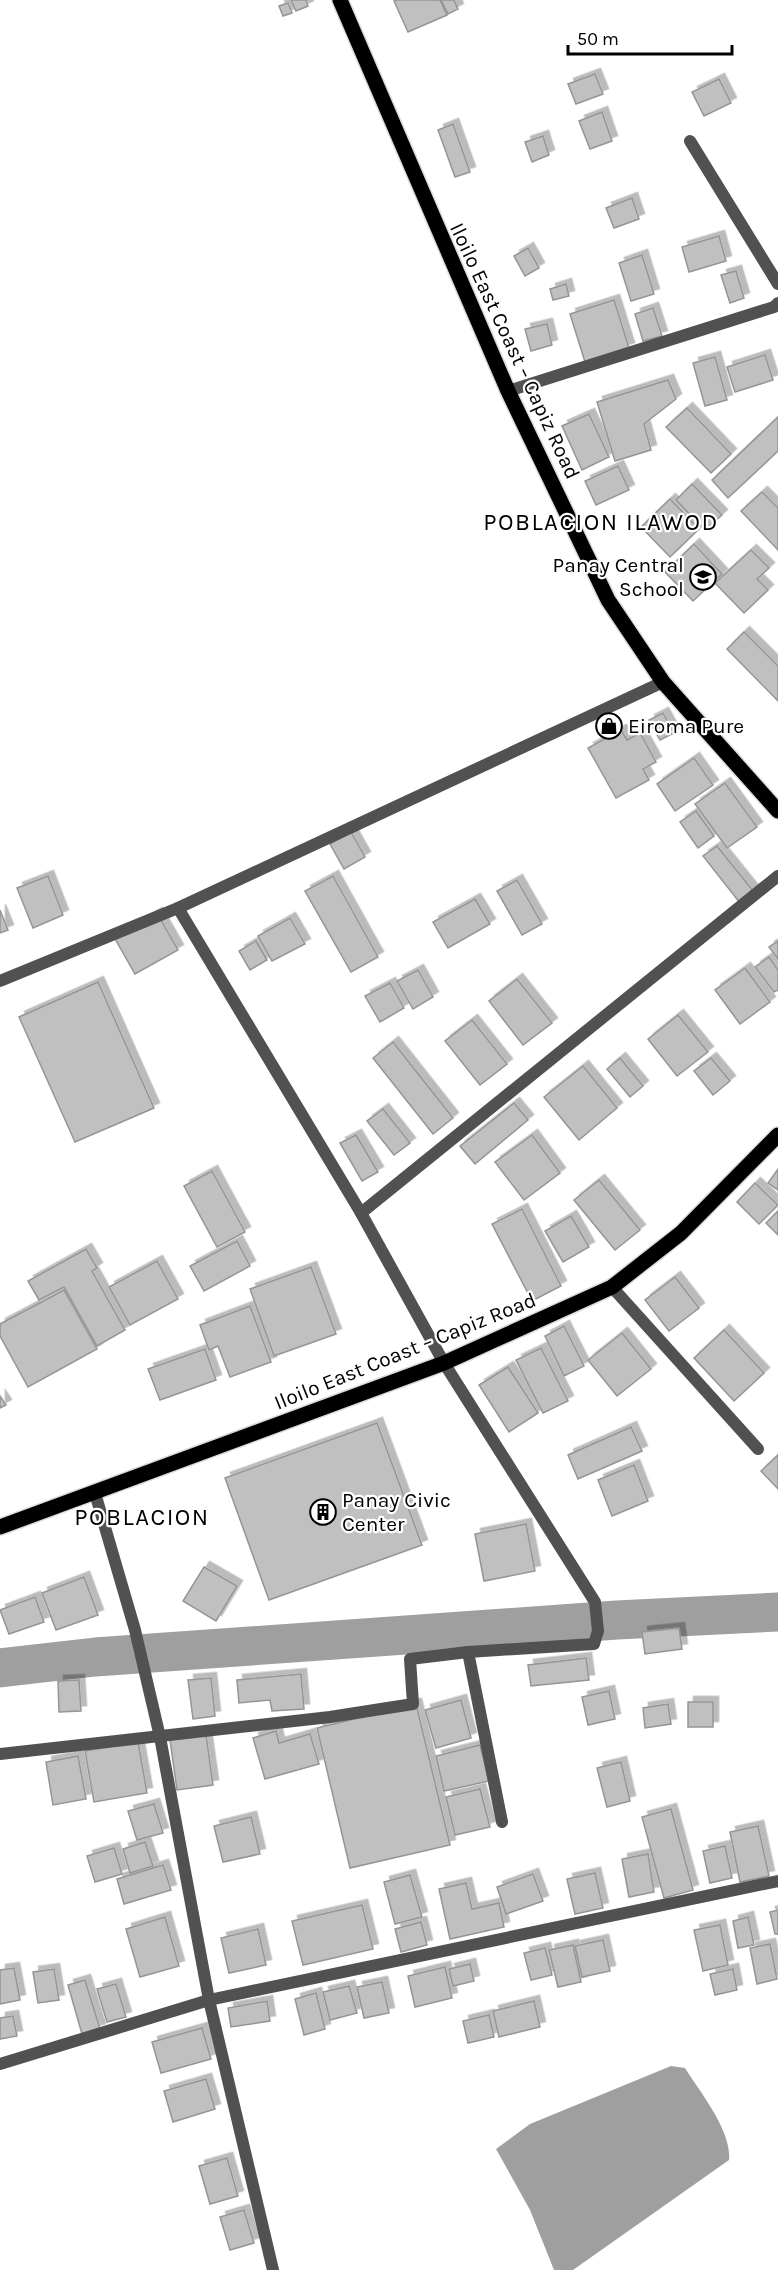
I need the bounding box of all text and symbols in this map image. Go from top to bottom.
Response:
scale bar [568,18,732,56]
text: 50 m [577,28,619,50]
street label: Iloilo East Coast – Capiz Road [445,219,585,483]
district label: POBLACION ILAWOD [483,508,719,536]
place label: Panay Central School [553,553,684,601]
school or university icon: Panay Central School [688,562,718,592]
shop icon: Eiroma Pure [594,711,624,741]
place label: Eiroma Pure [628,714,744,738]
street label: Iloilo East Coast – Capiz Road [271,1287,539,1415]
place label: Panay Civic Center [342,1488,451,1536]
building icon: Panay Civic Center [308,1497,338,1527]
district label: POBLACION [74,1503,210,1531]

